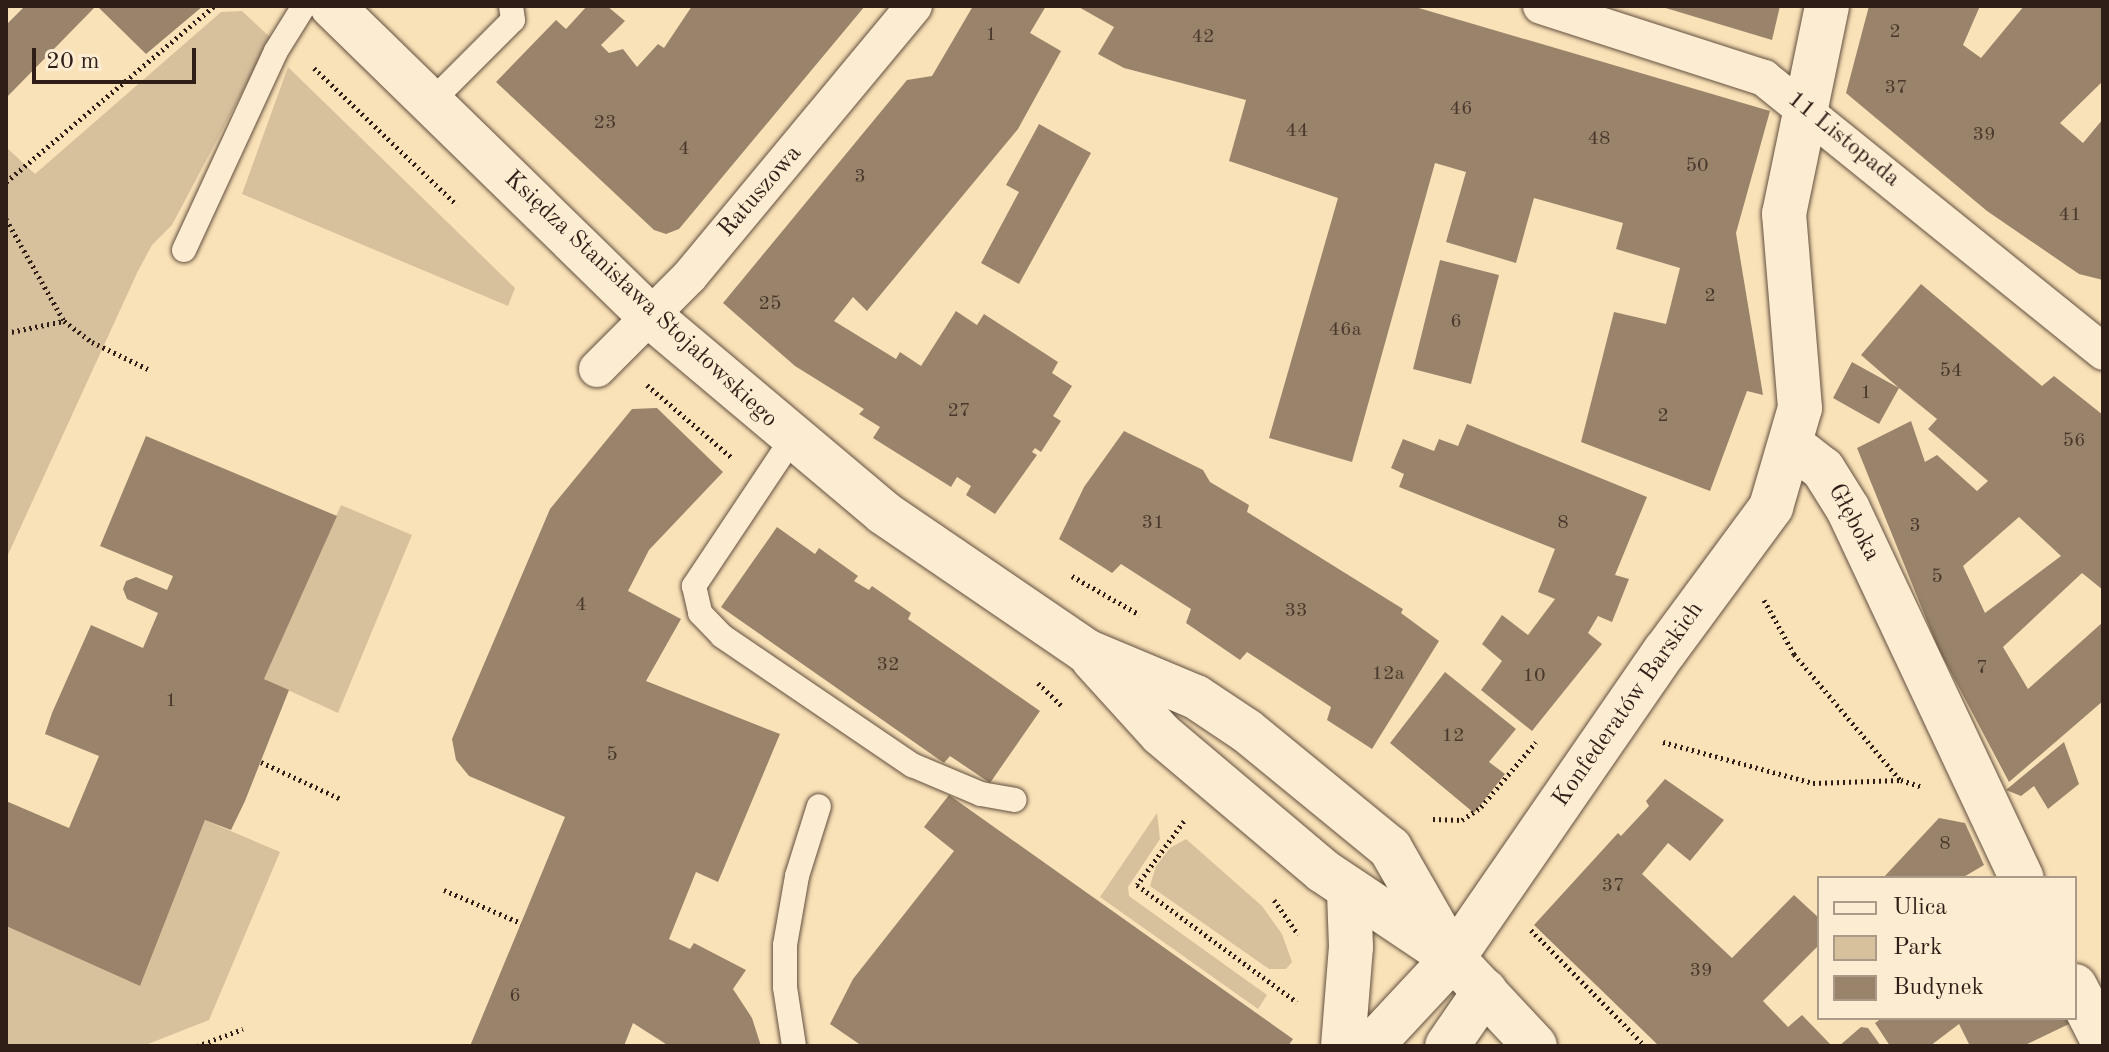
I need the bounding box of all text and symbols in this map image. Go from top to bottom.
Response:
house number: 2 [1889,20,1901,44]
house number: 1 [985,23,997,47]
house number: 42 [1191,25,1215,49]
scale bar [36,32,200,82]
text: 20 m [46,50,100,74]
house number: 37 [1884,76,1908,100]
street label: 11 Listopada [1781,86,1905,194]
house number: 46 [1449,97,1473,121]
house number: 23 [593,111,617,135]
house number: 44 [1285,119,1309,143]
house number: 39 [1972,123,1996,147]
house number: 48 [1587,127,1611,151]
house number: 4 [678,137,690,161]
street label: Ratuszowa [713,140,809,244]
house number: 50 [1685,154,1709,178]
street label: Księdza Stanisława Stojałowskiego [497,165,783,435]
house number: 3 [854,165,866,189]
house number: 41 [2058,203,2082,227]
house number: 2 [1704,284,1716,308]
house number: 25 [758,292,782,316]
house number: 6 [1450,310,1462,334]
house number: 46a [1328,318,1362,342]
house number: 54 [1939,359,1963,383]
house number: 1 [1860,381,1872,405]
house number: 27 [947,399,971,423]
house number: 2 [1657,404,1669,428]
house number: 56 [2062,429,2086,453]
street label: Głęboka [1821,479,1885,567]
house number: 31 [1141,511,1165,535]
house number: 8 [1557,511,1569,535]
house number: 3 [1909,514,1921,538]
house number: 5 [1931,565,1943,589]
house number: 4 [575,593,587,617]
street label: Konfederatów Barskich [1547,597,1711,813]
house number: 33 [1284,599,1308,623]
house number: 32 [876,653,900,677]
house number: 7 [1976,656,1988,680]
house number: 12a [1371,662,1405,686]
house number: 10 [1522,664,1546,688]
house number: 1 [165,689,177,713]
house number: 12 [1441,724,1465,748]
house number: 5 [606,743,618,767]
house number: 8 [1939,832,1951,856]
house number: 37 [1601,874,1625,898]
legend [1817,876,2077,1020]
text: Ulica [1893,896,1947,920]
text: Park [1893,936,1942,960]
house number: 39 [1689,959,1713,983]
text: Budynek [1893,976,1984,1000]
house number: 6 [509,984,521,1008]

